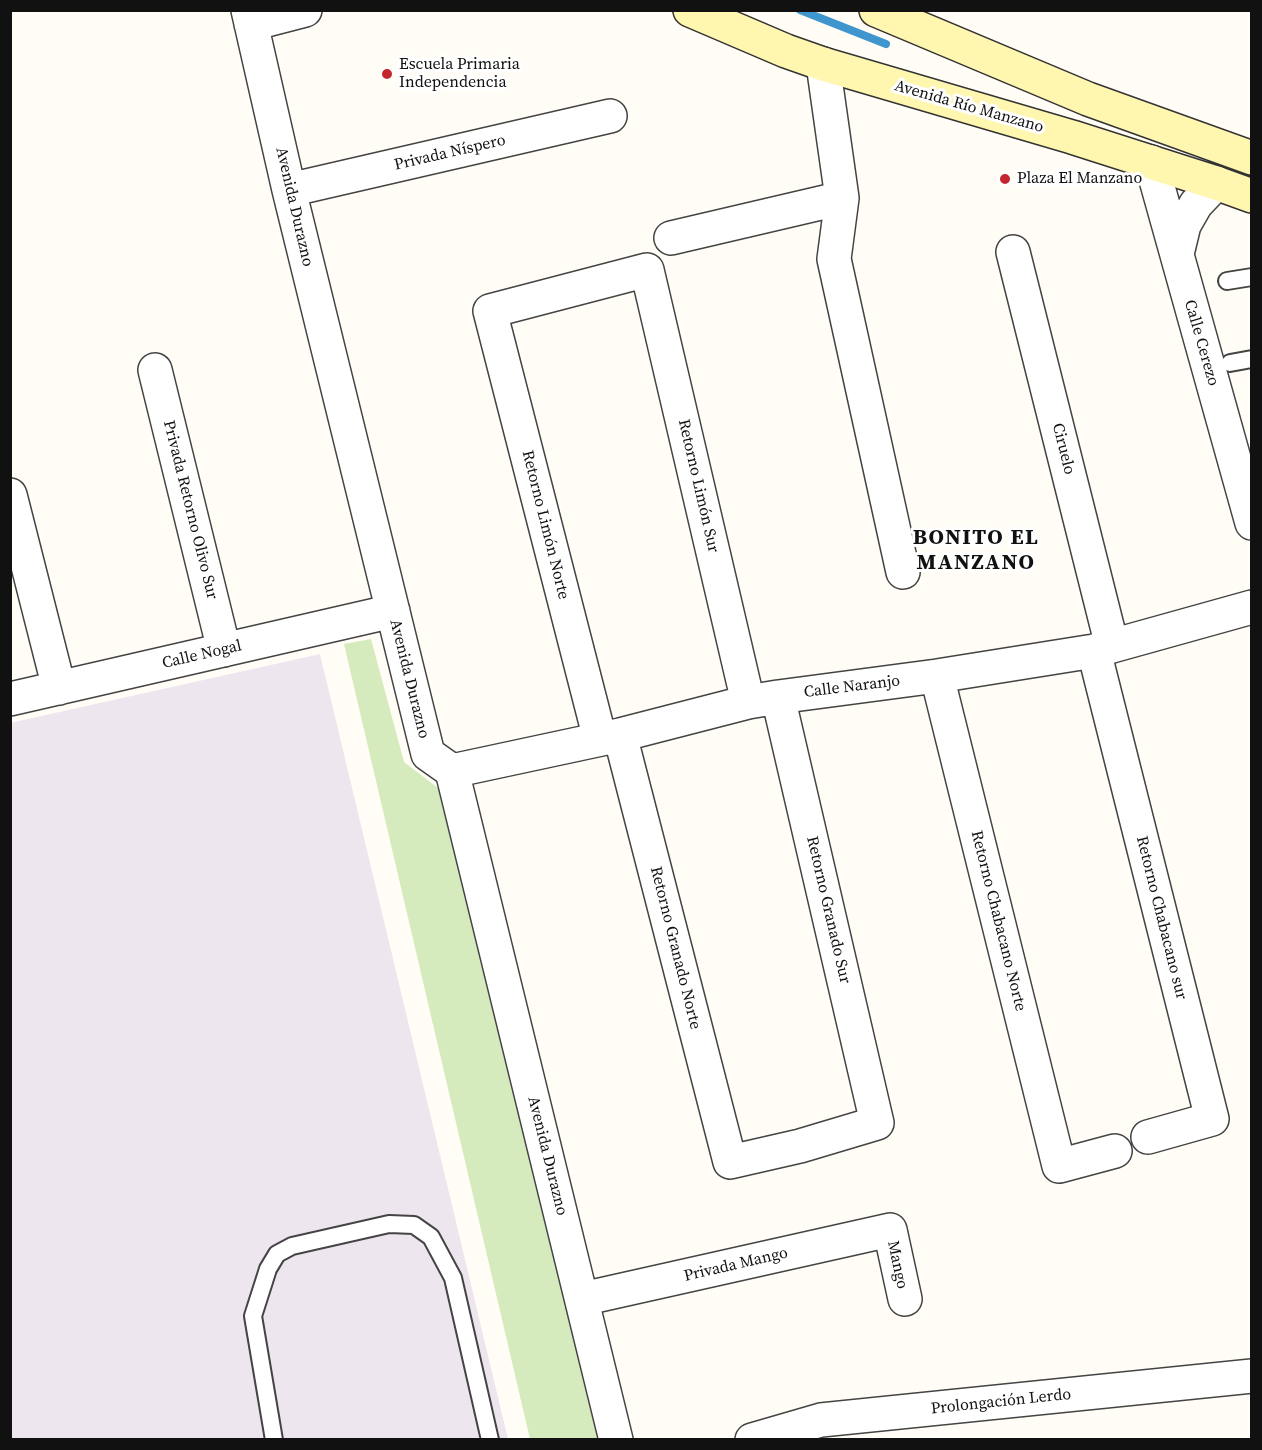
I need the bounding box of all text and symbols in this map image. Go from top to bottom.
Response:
place label: Escuela Primaria Independencia [399,55,520,93]
marker: Escuela Primaria Independencia [380,67,394,81]
street label: Avenida Río Manzano [892,77,1046,137]
street label: Privada Níspero [393,131,507,175]
street label: Avenida Durazno [271,145,317,269]
place label: Plaza El Manzano [1017,169,1142,189]
marker: Plaza El Manzano [998,172,1012,186]
street label: Calle Cerezo [1180,298,1222,388]
street label: Retorno Limón Sur [673,417,723,555]
street label: Privada Retorno Olivo Sur [158,419,222,601]
street label: Ciruelo [1047,421,1079,477]
street label: Retorno Limón Norte [517,448,573,602]
district label: BONITO EL MANZANO [913,525,1039,576]
street label: Avenida Durazno [385,617,433,741]
street label: Calle Nogal [160,637,244,673]
street label: Calle Naranjo [803,672,901,702]
street label: Retorno Chabacano Norte [966,829,1030,1013]
street label: Retorno Chabacano sur [1131,834,1191,1002]
street label: Retorno Granado Sur [802,835,854,985]
street label: Retorno Granado Norte [645,865,705,1031]
street label: Avenida Durazno [523,1094,571,1218]
street label: Mango [883,1239,911,1291]
street label: Privada Mango [682,1244,790,1286]
street label: Prolongación Lerdo [930,1385,1072,1419]

